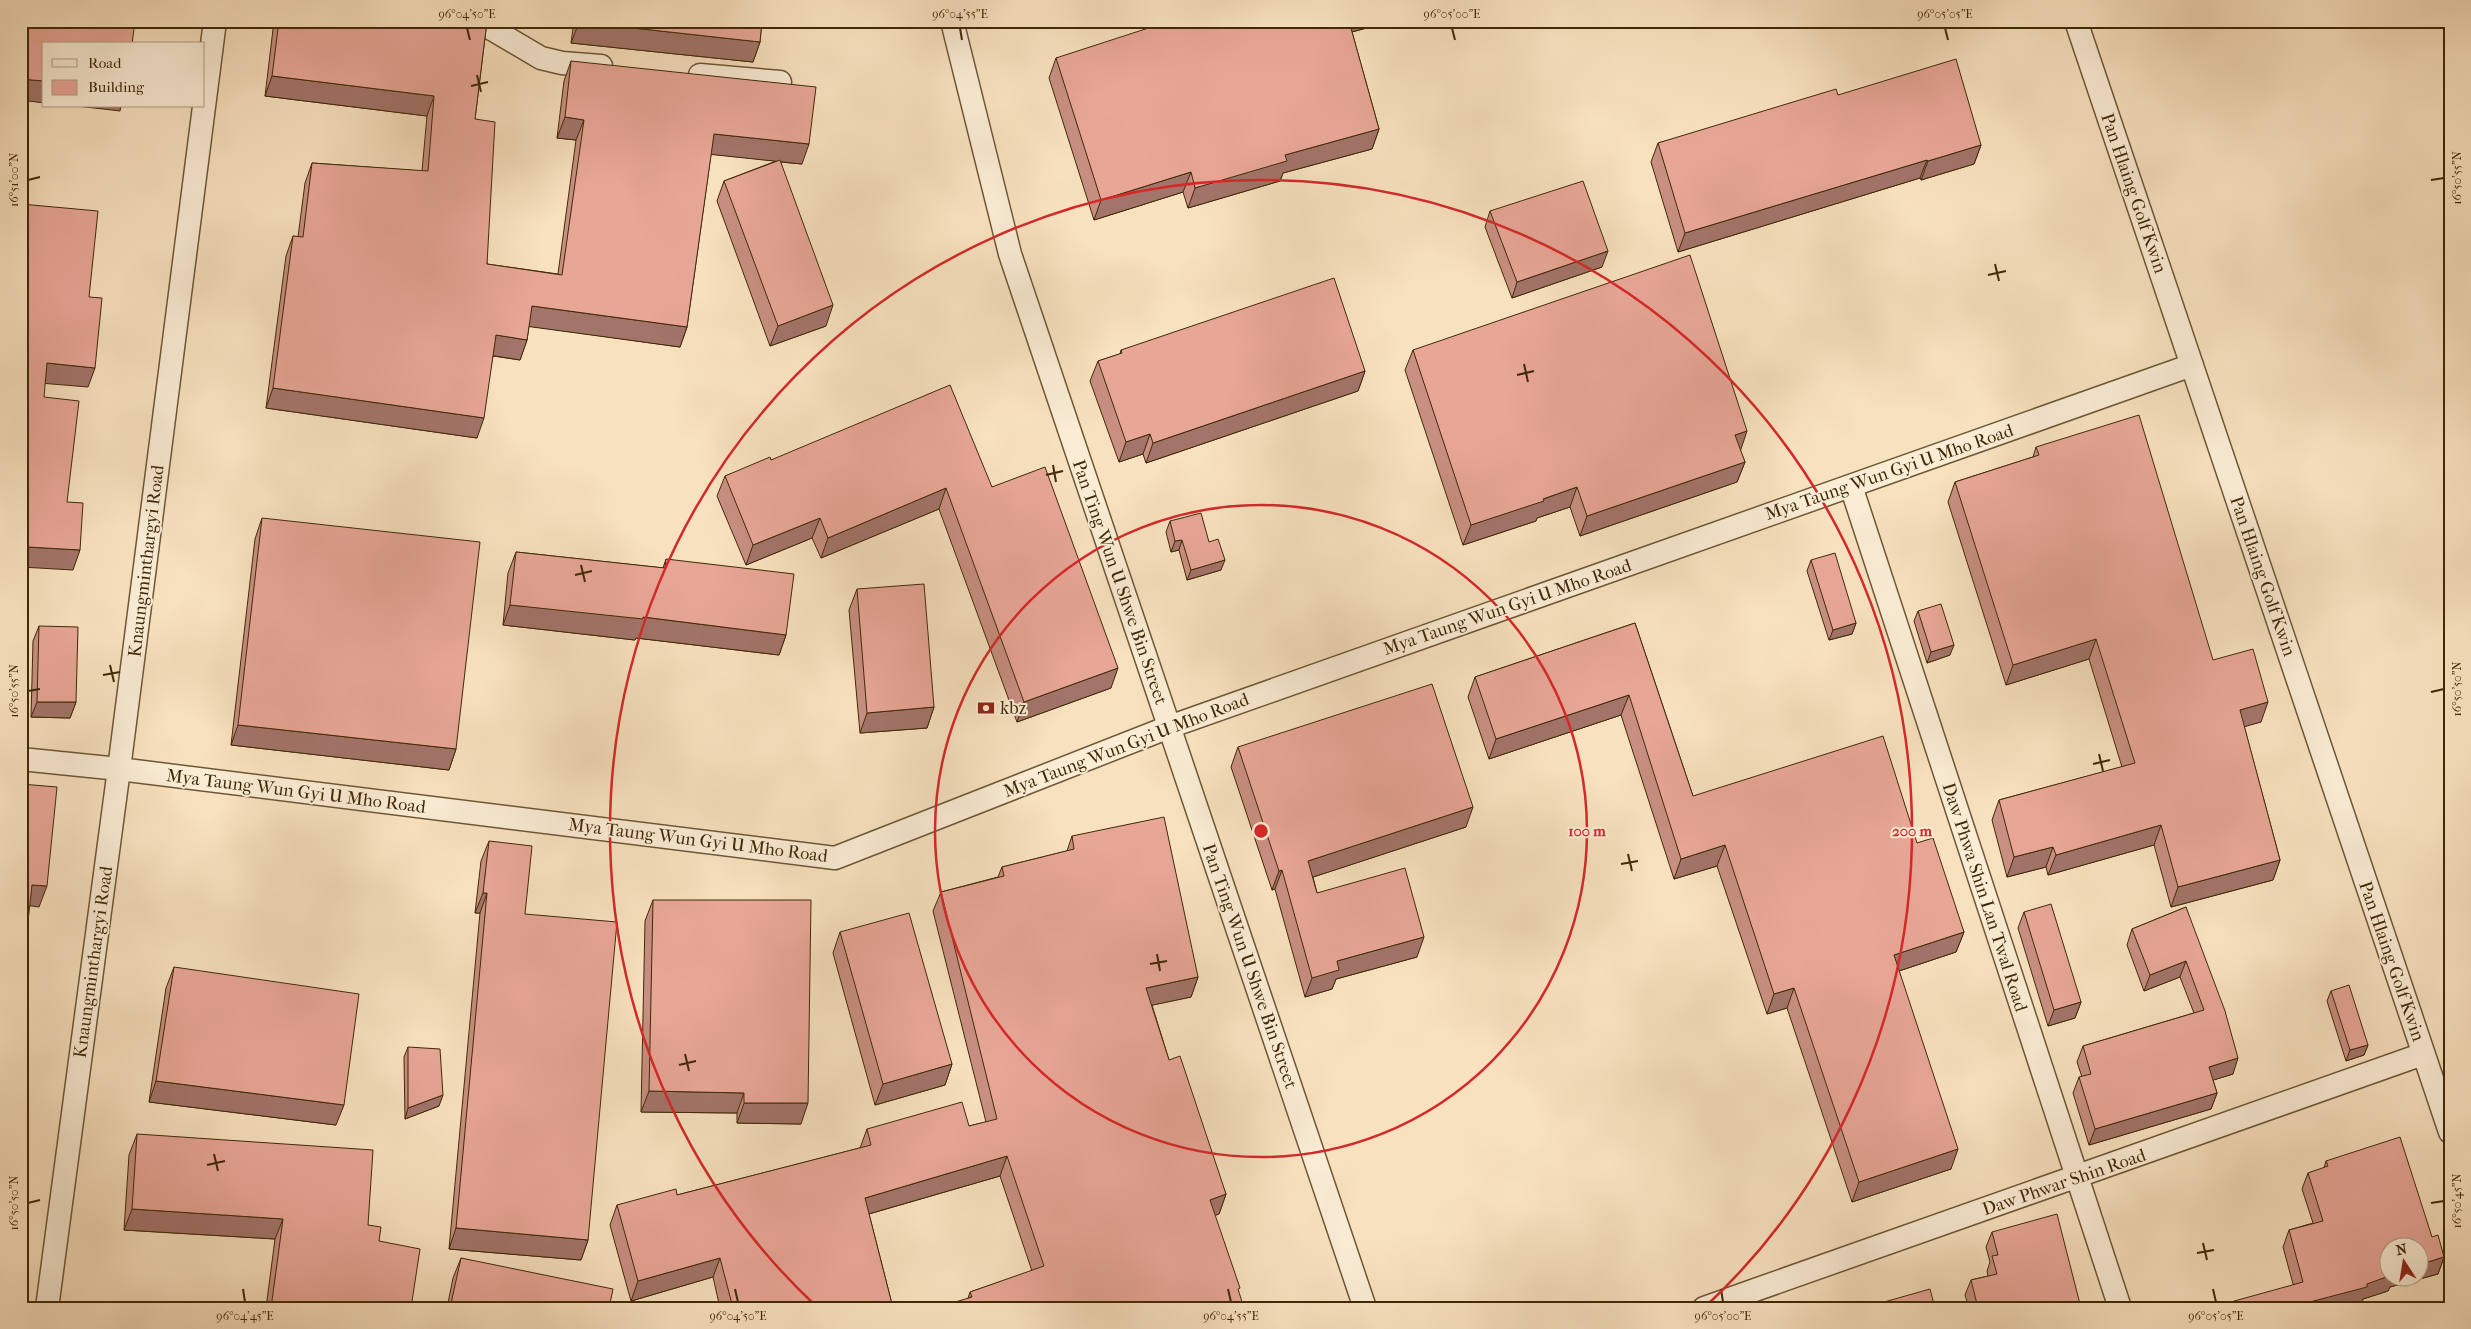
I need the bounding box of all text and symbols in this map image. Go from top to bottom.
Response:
text: 96°04'50"E [438,7,496,21]
text: 96°04'55"E [932,7,988,21]
text: 96°05'00"E [1424,7,1480,21]
text: 96°05'05"E [1917,7,1973,21]
legend [42,42,205,108]
text: Road [88,54,122,72]
text: Building [88,78,145,96]
street label: Pan Hlaing Golf Kwin [2096,110,2171,276]
text: 16°50'55"N [2450,151,2464,205]
text: 16°51'00"N [7,153,21,207]
street label: Mya Taung Wun Gyi U Mho Road [1762,420,2016,525]
street label: Pan Ting Wun U Shwe Bin Street [1068,457,1172,708]
street label: Knaungminthargyi Road [124,464,169,658]
street label: Pan Hlaing Golf Kwin [2225,493,2300,659]
street label: Mya Taung Wun Gyi U Mho Road [1380,555,1634,660]
text: 16°50'50"N [2450,662,2464,716]
text: 16°50'55"N [7,664,21,718]
street label: Mya Taung Wun Gyi U Mho Road [1001,689,1252,802]
bank icon: kbz [976,698,996,718]
place label: kbz [1000,698,1027,719]
street label: Mya Taung Wun Gyi U Mho Road [165,765,427,818]
street label: Daw Phwa Shin Lan Twal Road [1938,780,2032,1015]
street label: Mya Taung Wun Gyi U Mho Road [567,814,829,867]
centre of rings [1252,822,1270,840]
text: 100 m [1568,822,1606,840]
text: 200 m [1892,822,1932,840]
street label: Pan Ting Wun U Shwe Bin Street [1198,841,1302,1092]
street label: Knaungminthargyi Road [70,865,117,1059]
street label: Pan Hlaing Golf Kwin [2354,878,2429,1044]
street label: Daw Phwar Shin Road [1980,1145,2149,1220]
text: 16°50'45"N [2450,1173,2464,1229]
text: 16°50'50"N [7,1176,21,1230]
north arrow [2378,1236,2428,1286]
text: N [2394,1240,2409,1259]
text: 96°04'45"E [216,1309,274,1323]
text: 96°04'50"E [709,1309,767,1323]
text: 96°04'55"E [1203,1309,1259,1323]
text: 96°05'00"E [1695,1309,1751,1323]
text: 96°05'05"E [2188,1309,2244,1323]

